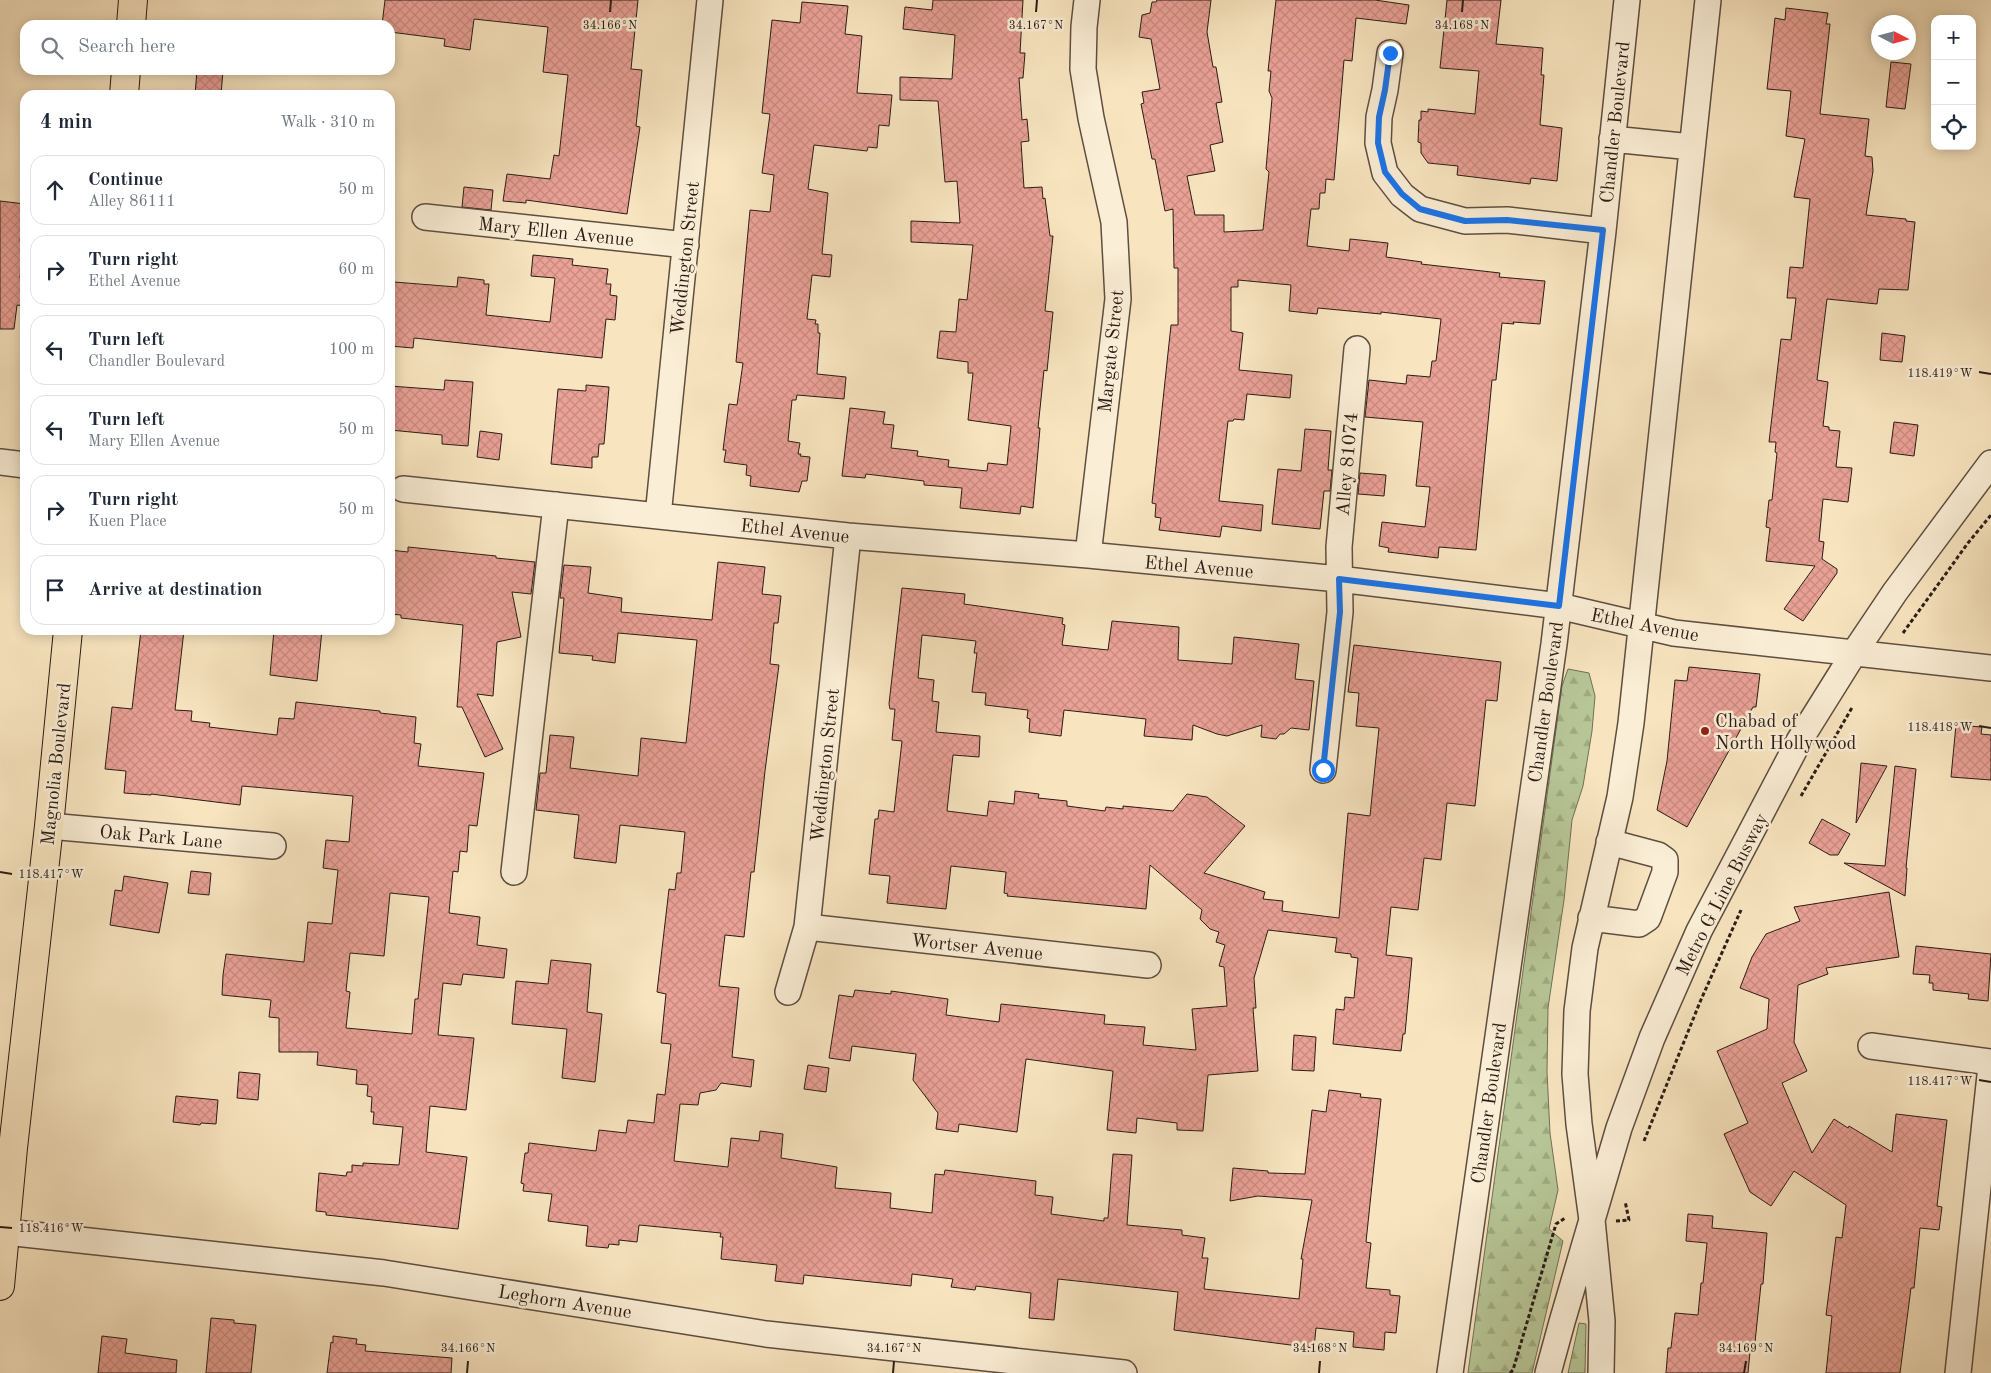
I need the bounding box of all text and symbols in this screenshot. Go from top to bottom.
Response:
north arrow [1871,15,1916,60]
map controls [1931,15,1976,150]
button: + [1931,15,1976,60]
search box [20,20,395,75]
text: 34.166°N [583,20,637,32]
text: 34.167°N [1009,20,1063,32]
text: 34.168°N [1435,20,1489,32]
icon: search [38,34,66,62]
text: Search here [78,38,175,57]
street label: Chandler Boulevard [1599,40,1634,204]
route end [1379,42,1402,65]
button: − [1931,60,1976,105]
button: locate [1931,105,1976,150]
text: 4 min [40,112,93,133]
text: Walk · 310 m [280,115,375,131]
text: Continue [88,171,163,190]
icon: ahead [41,176,69,204]
street label: Weddington Street [669,180,704,336]
text: 50 m [338,182,374,198]
text: Alley 86111 [88,194,176,210]
street label: Mary Ellen Avenue [477,216,635,251]
text: Turn right [88,251,178,270]
icon: right [41,256,69,284]
text: 60 m [338,262,374,278]
text: Ethel Avenue [88,274,180,290]
street label: Margate Street [1097,289,1128,414]
text: Turn left [88,331,165,350]
icon: left [41,336,69,364]
text: 100 m [329,342,374,358]
text: Chandler Boulevard [88,354,225,370]
text: 118.419°W [1908,368,1973,380]
text: Turn left [88,411,165,430]
street label: Alley 81074 [1334,412,1362,517]
icon: left [41,416,69,444]
text: 50 m [338,422,374,438]
text: Mary Ellen Avenue [88,434,220,450]
text: Turn right [88,491,178,510]
icon: right [41,496,69,524]
text: 50 m [338,502,374,518]
text: Kuen Place [88,514,167,530]
street label: Ethel Avenue [739,517,850,548]
street label: Ethel Avenue [1143,554,1254,583]
icon: arrive [41,576,69,604]
text: Arrive at destination [88,581,262,600]
street label: Ethel Avenue [1589,607,1700,646]
street label: Chandler Boulevard [1527,620,1568,784]
street label: Magnolia Boulevard [40,682,75,846]
street label: Weddington Street [809,687,844,843]
place label: Chabad of North Hollywood [1715,713,1857,754]
text: 118.418°W [1908,722,1973,734]
marker: Chabad of North Hollywood [1699,725,1711,737]
route start [1312,759,1335,782]
street label: Metro G Line Busway [1674,811,1773,980]
street label: Oak Park Lane [98,824,223,853]
text: 118.417°W [19,869,84,881]
street label: Wortser Avenue [910,932,1044,965]
street label: Chandler Boulevard [1470,1021,1511,1185]
text: 118.417°W [1908,1076,1973,1088]
text: 118.416°W [19,1223,84,1235]
street label: Leghorn Avenue [496,1284,633,1323]
text: 34.166°N [441,1343,495,1355]
text: 34.167°N [867,1343,921,1355]
text: 34.168°N [1293,1343,1347,1355]
text: 34.169°N [1719,1343,1773,1355]

